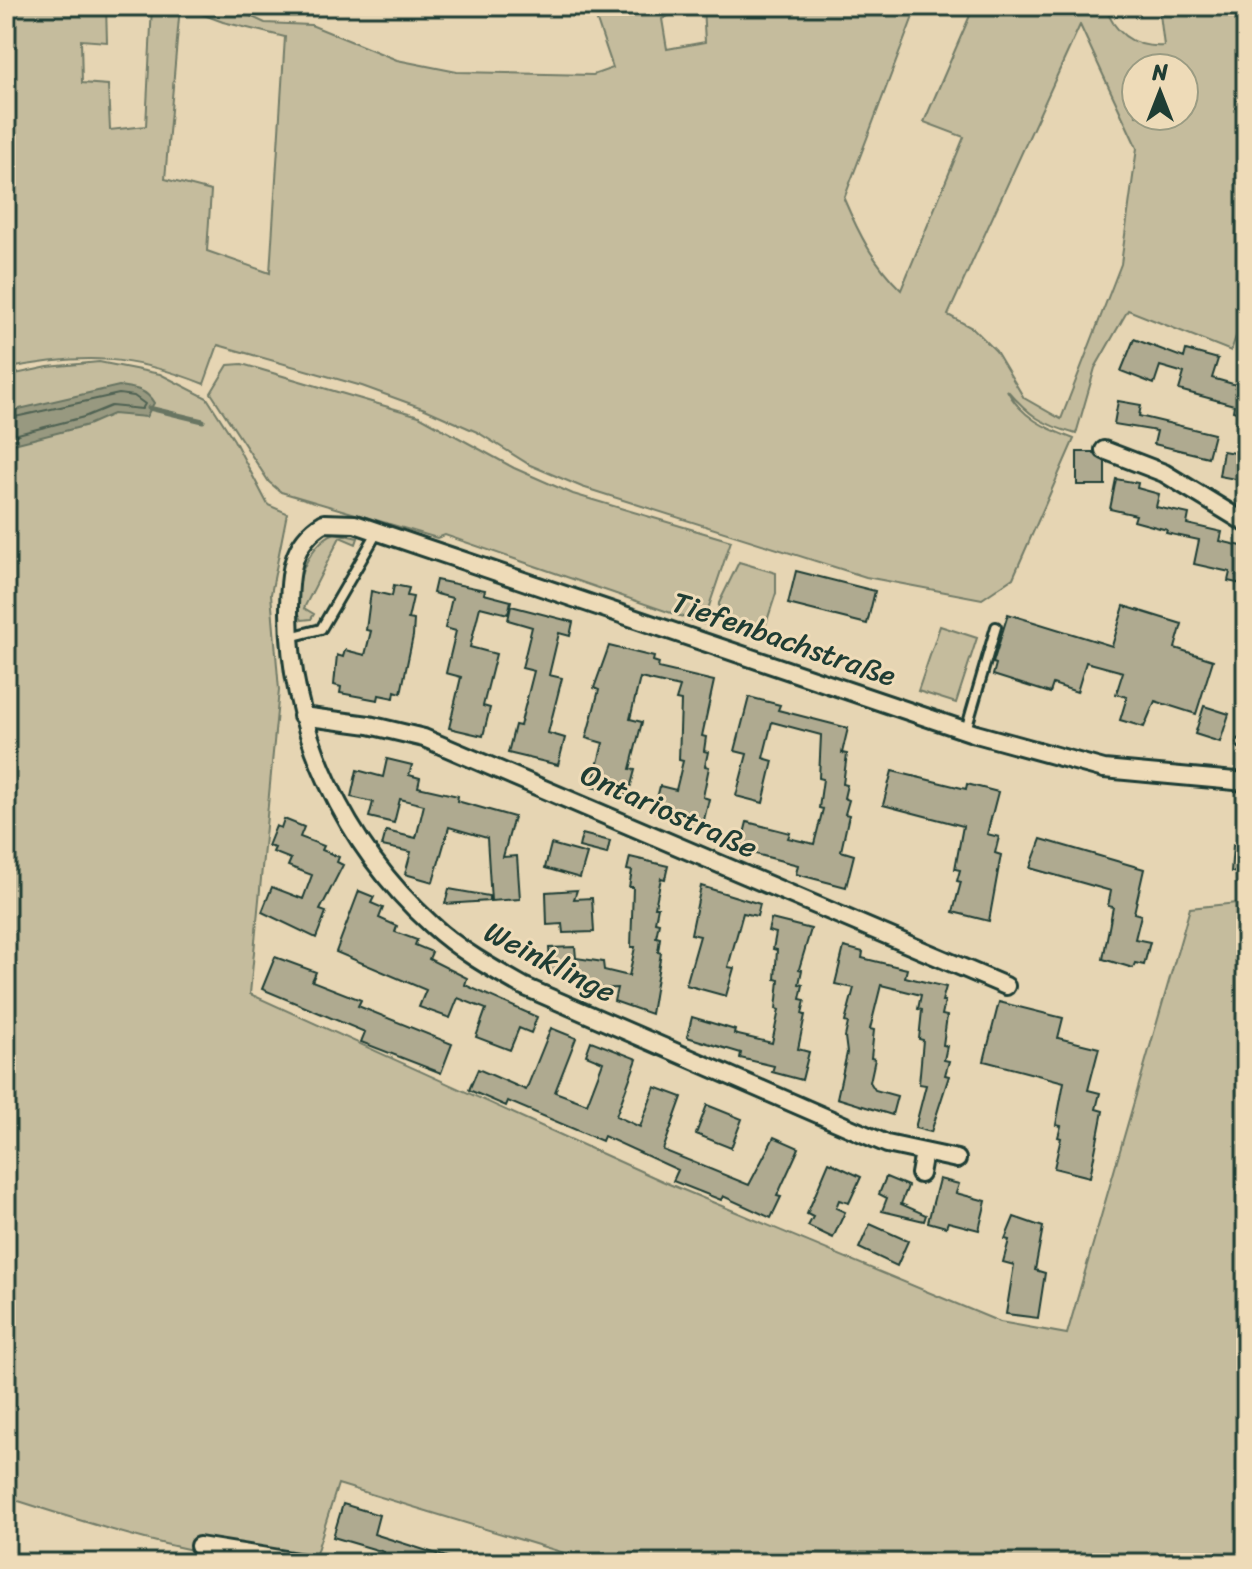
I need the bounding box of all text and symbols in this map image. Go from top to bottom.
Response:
north arrow [1120,52,1200,132]
text: N [1151,53,1168,92]
street label: Tiefenbachstraße [665,575,903,703]
street label: Ontariostraße [571,748,767,874]
street label: Weinklinge [474,906,626,1018]

